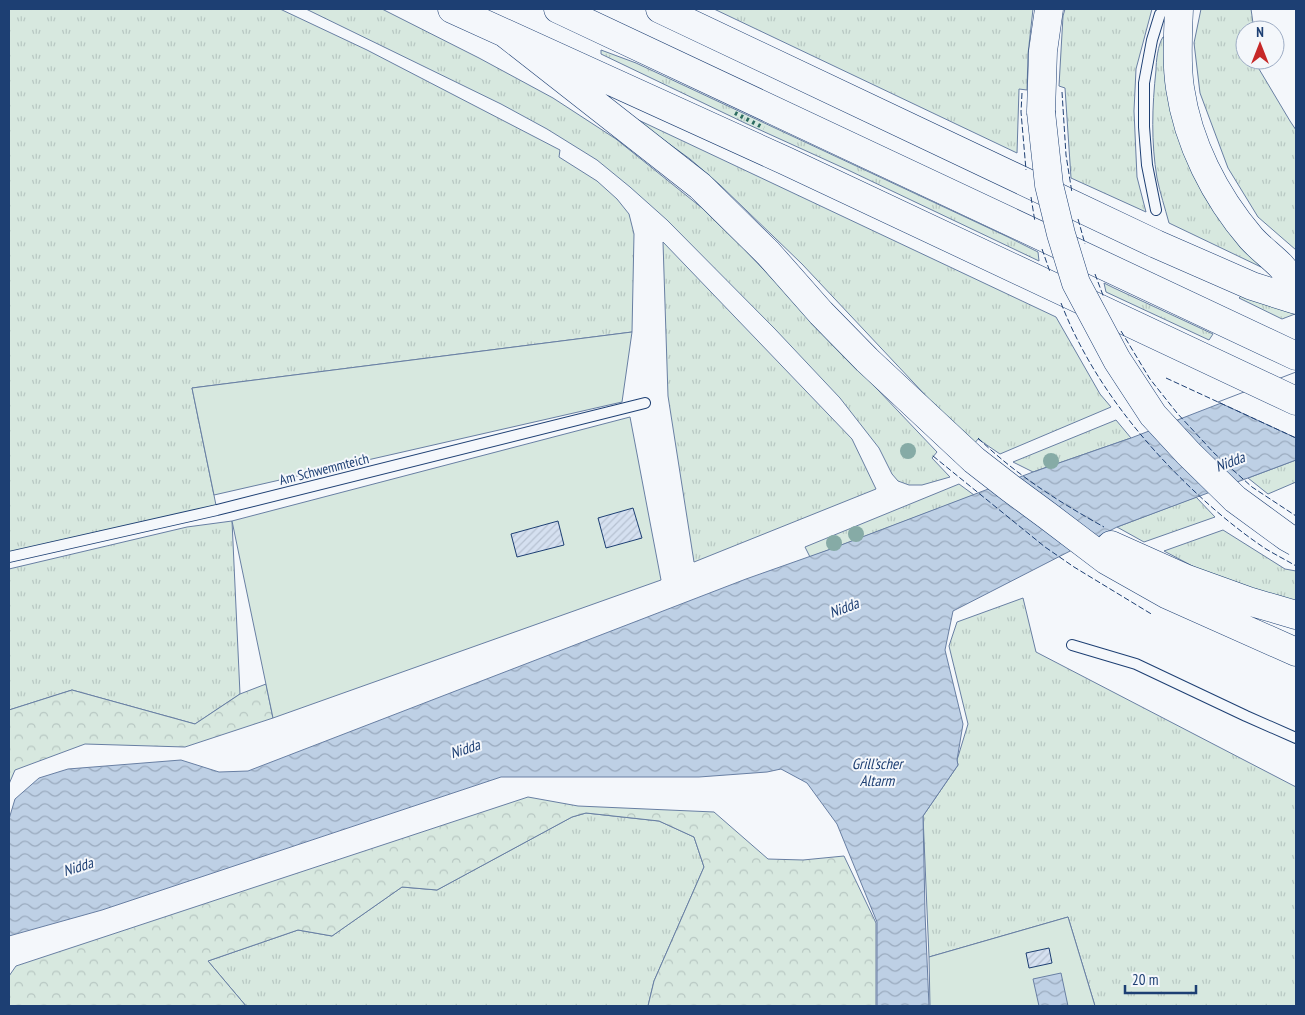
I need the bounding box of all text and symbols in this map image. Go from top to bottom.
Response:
north arrow [1235,20,1285,70]
text: N [1256,23,1264,41]
water label: Nidda [1212,447,1248,476]
street label: Am Schwemmteich [277,449,371,489]
water label: Nidda [826,593,862,622]
water label: Nidda [447,734,483,762]
water label: Grill’scher Altarm [852,754,904,790]
water label: Nidda [61,853,96,880]
scale bar [1125,962,1196,994]
text: 20 m [1132,970,1158,989]

